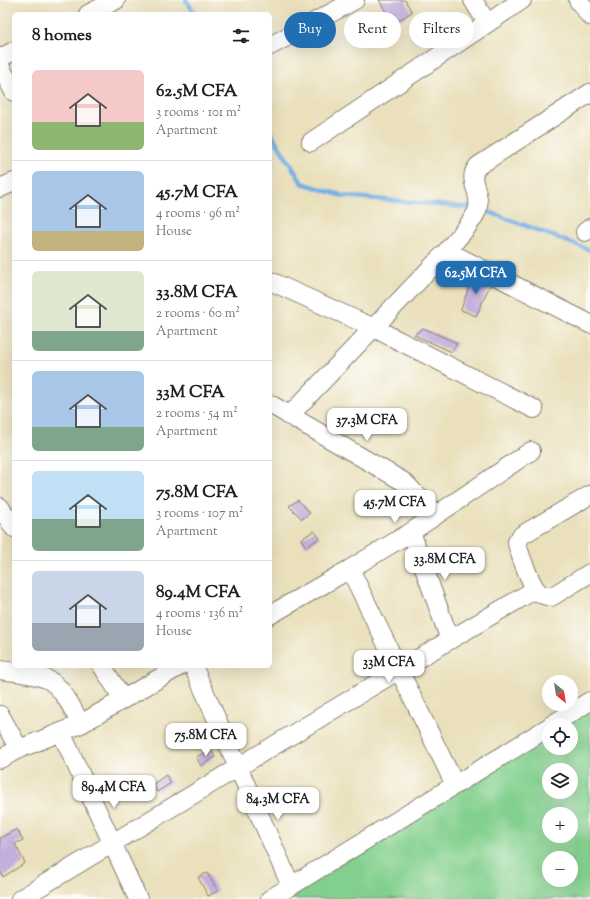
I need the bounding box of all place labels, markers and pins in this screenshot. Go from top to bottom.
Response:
pin: 62.5M CFA [430,261,522,295]
pin: 37.3M CFA [321,408,413,442]
pin: 45.7M CFA [349,490,441,524]
pin: 33.8M CFA [399,547,491,581]
pin: 33M CFA [352,650,426,684]
pin: 75.8M CFA [160,723,252,757]
pin: 89.4M CFA [68,775,160,809]
pin: 84.3M CFA [232,787,324,821]

